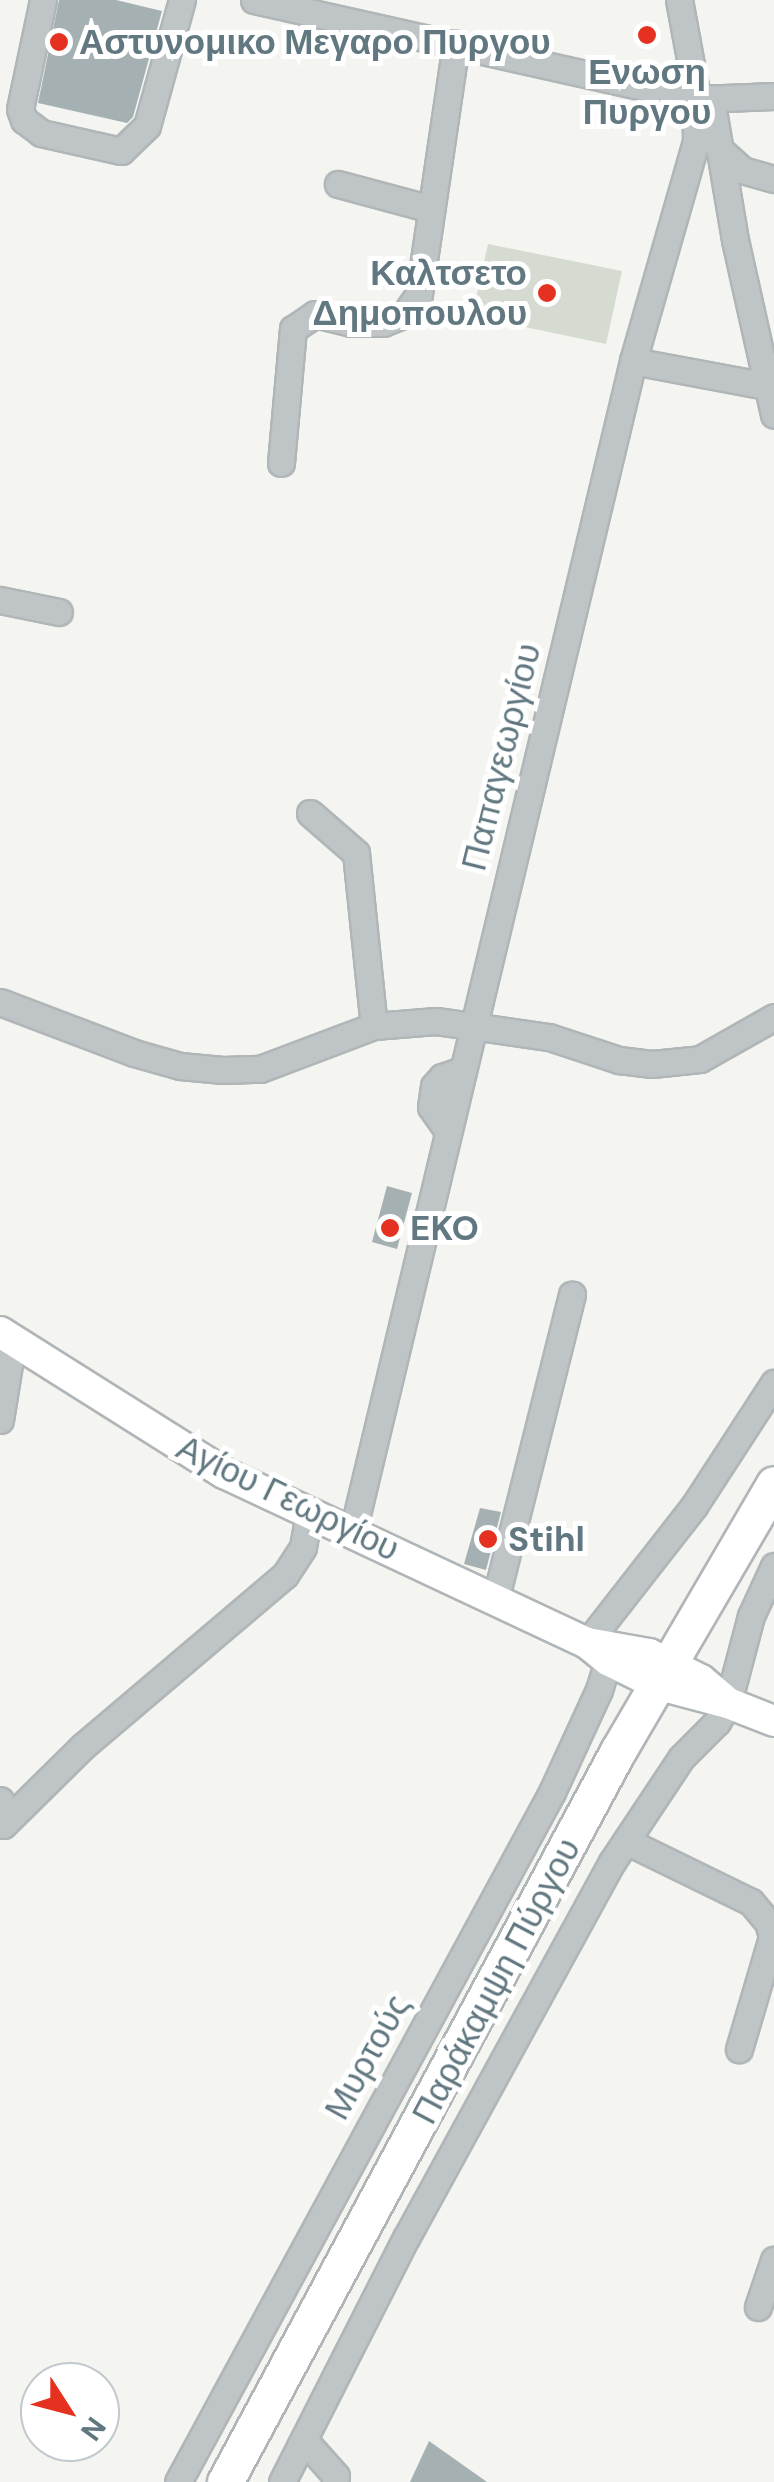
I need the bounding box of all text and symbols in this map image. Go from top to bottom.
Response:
place label: Αστυνομικο Μεγαρο Πυργου [79,21,551,63]
marker: Ενωση Πυργου [636,24,658,46]
marker: Αστυνομικο Μεγαρο Πυργου [48,31,70,53]
place label: Ενωση Πυργου [583,51,711,133]
place label: Καλτσετο Δημοπουλου [312,252,527,334]
marker: Καλτσετο Δημοπουλου [536,282,558,304]
street label: Παπαγεωργίου [452,639,550,875]
place label: EKO [410,1207,479,1249]
marker: EKO [379,1217,401,1239]
street label: Αγίου Γεωργίου [170,1426,406,1570]
place label: Stihl [508,1518,585,1560]
marker: Stihl [477,1528,499,1550]
street label: Παράκαμψη Πύργου [403,1831,589,2131]
street label: Μυρτούς [316,1987,418,2127]
north arrow [20,2362,120,2462]
text: N [72,2410,114,2448]

